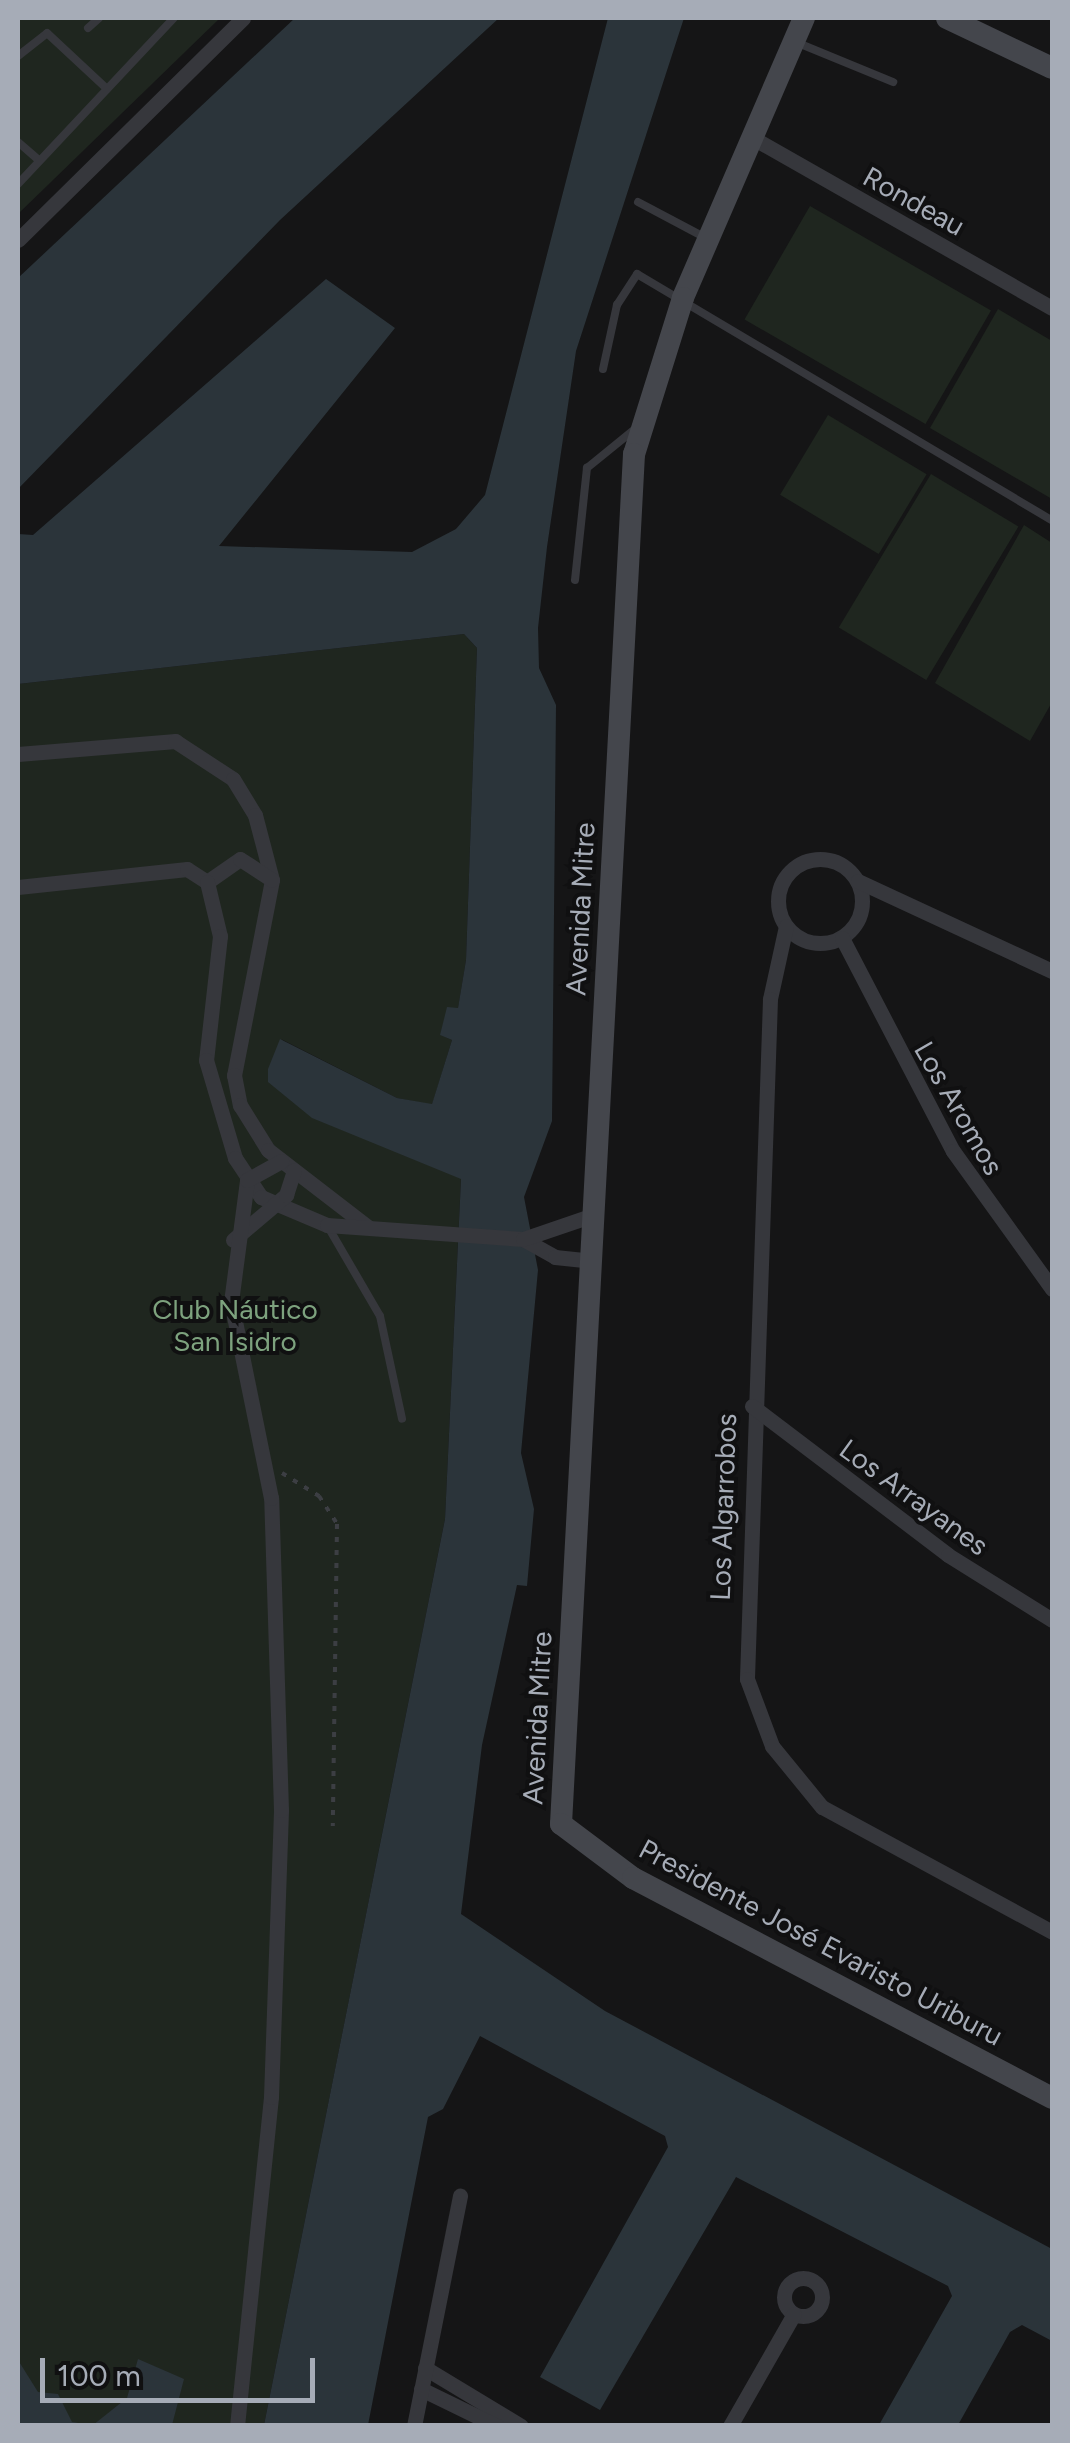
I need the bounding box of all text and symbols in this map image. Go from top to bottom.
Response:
street label: Rondeau [857,159,971,243]
street label: Avenida Mitre [559,822,601,996]
street label: Los Aromos [907,1035,1011,1181]
park label: Club Náutico San Isidro [152,1292,318,1358]
street label: Los Algarrobos [703,1413,743,1601]
street label: Los Arrayanes [833,1432,995,1562]
street label: Avenida Mitre [516,1631,558,1805]
street label: Presidente José Evaristo Uriburu [633,1832,1009,2052]
scale bar [45,2338,320,2400]
text: 100 m [57,2357,141,2394]

